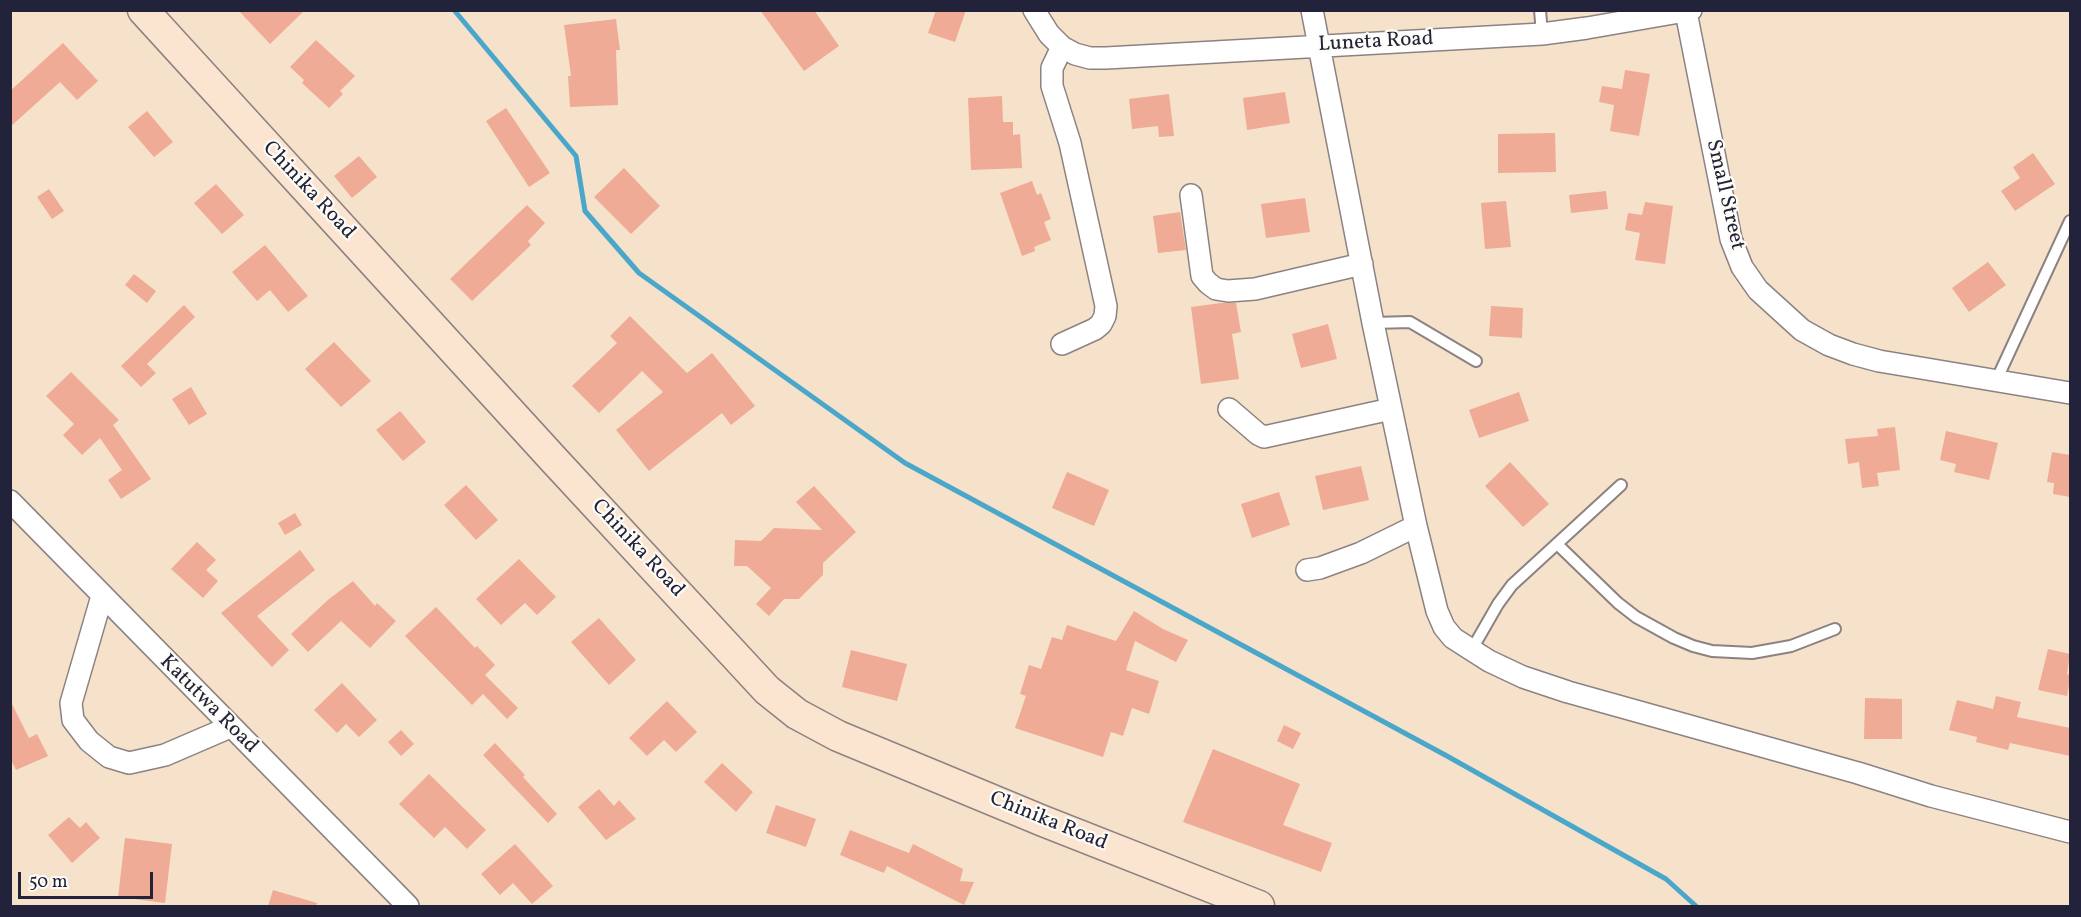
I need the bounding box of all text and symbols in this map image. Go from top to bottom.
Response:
street label: Luneta Road [1318,27,1434,59]
street label: Chinika Road [256,137,360,245]
street label: Small Street [1699,137,1749,253]
street label: Chinika Road [585,495,689,603]
street label: Katutwa Road [153,650,263,760]
street label: Chinika Road [985,787,1111,857]
scale bar [21,860,156,898]
text: 50 m [29,870,68,895]

